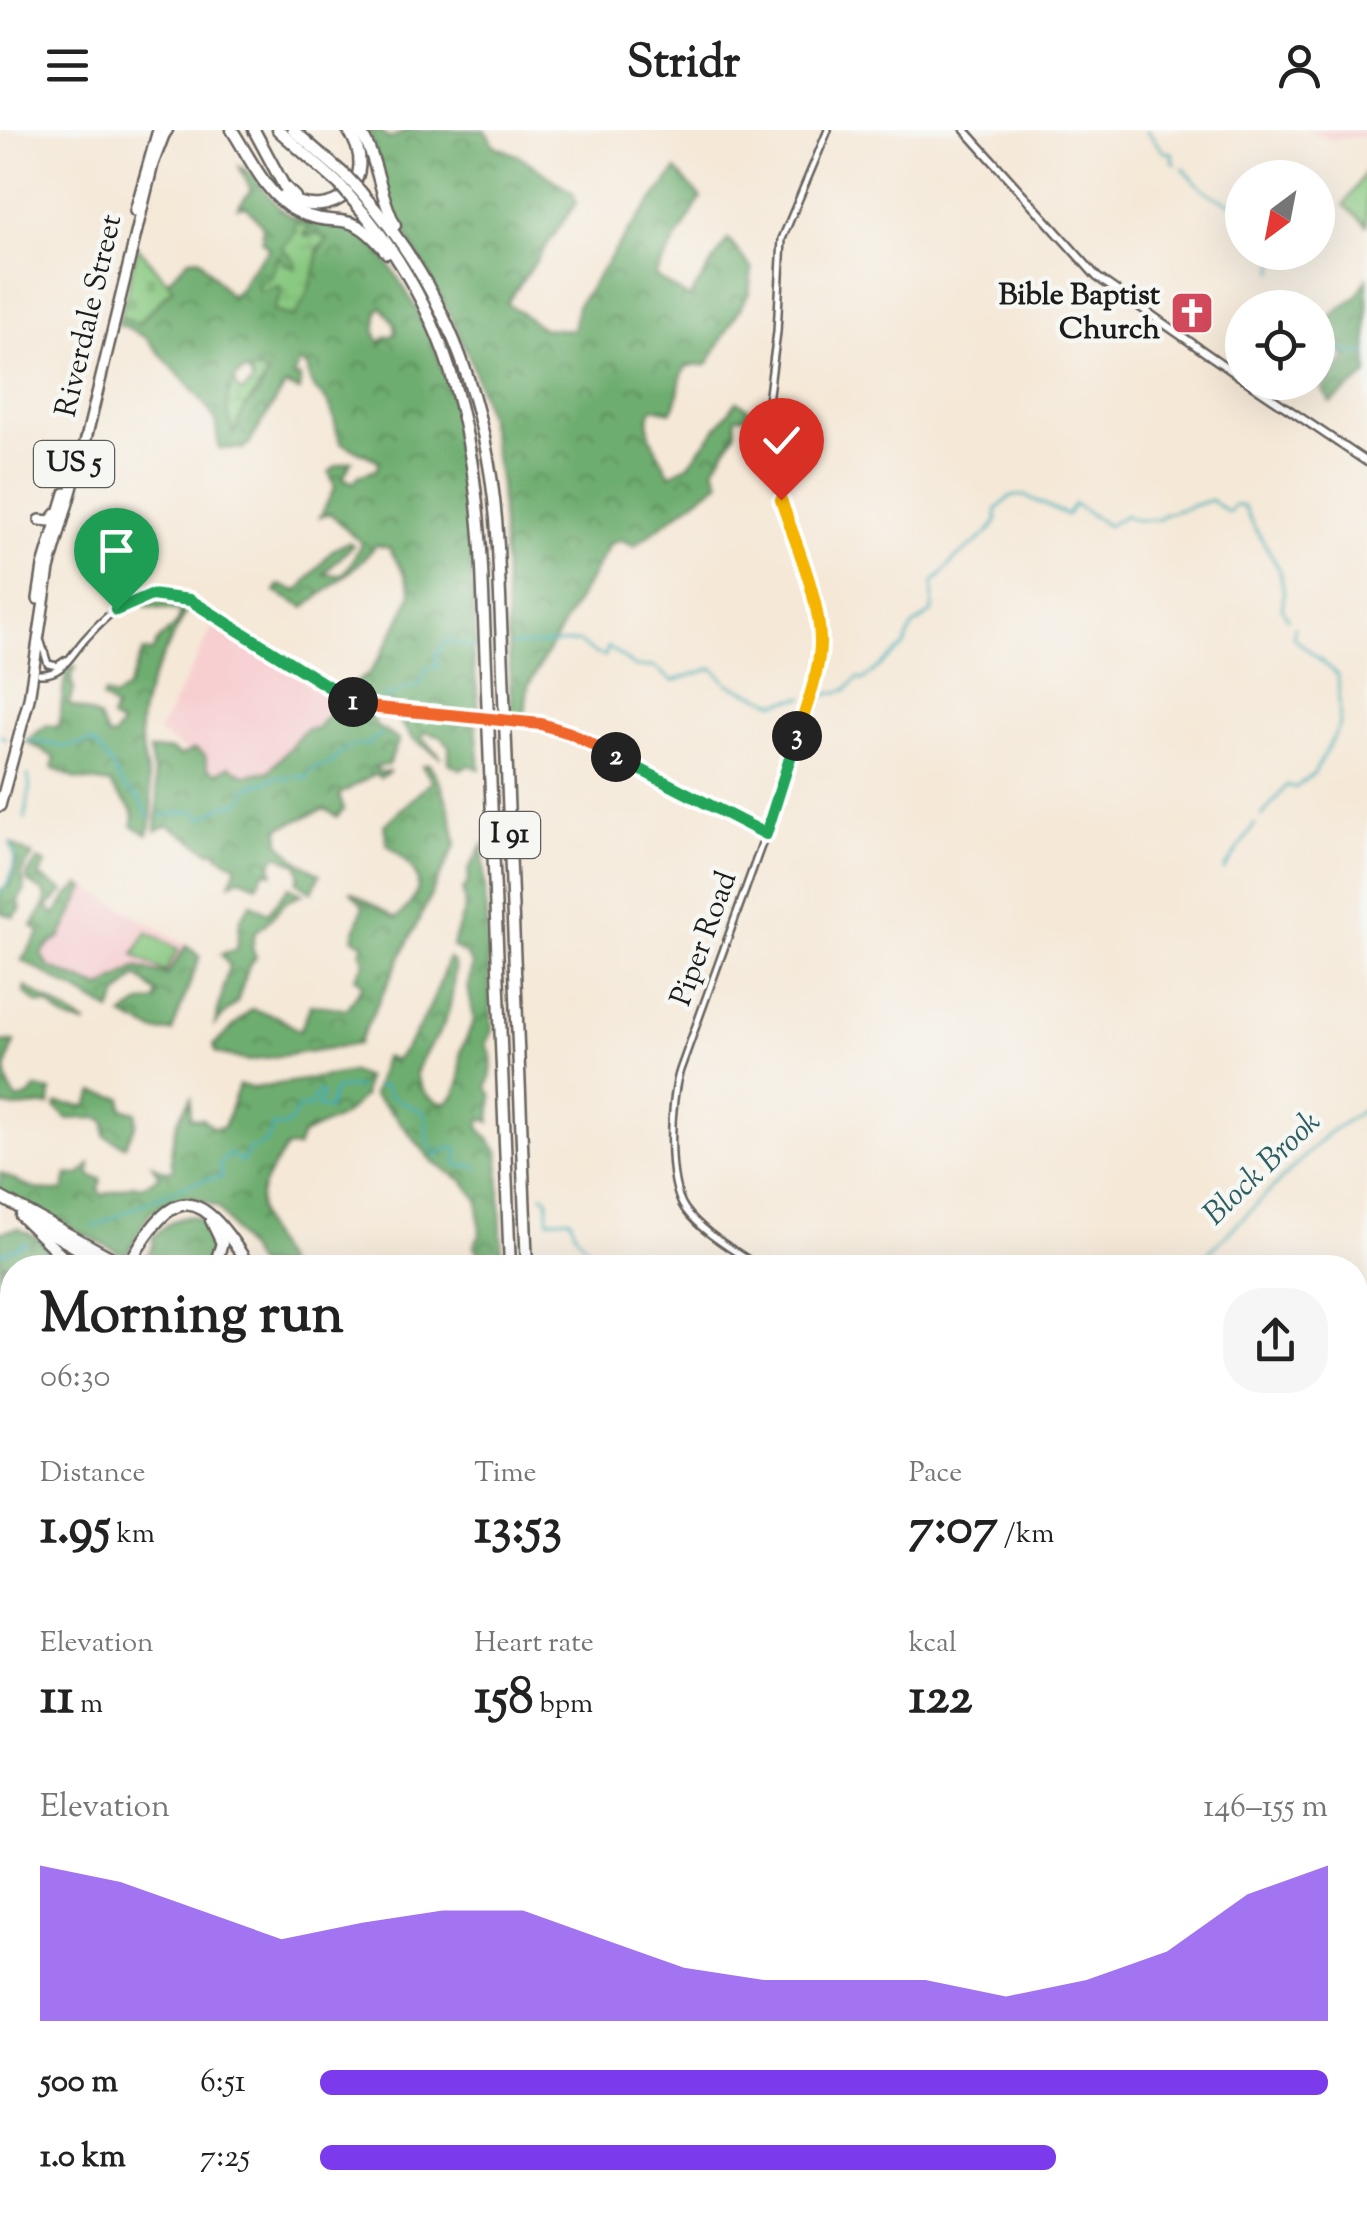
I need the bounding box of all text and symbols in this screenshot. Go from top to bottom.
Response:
text: Stridr [627,33,740,98]
icon: menu [40,38,95,93]
icon: person [1272,38,1327,93]
north arrow [1225,160,1335,270]
map controls [1225,160,1335,400]
street label: Riverdale Street [46,210,134,422]
place label: Bible Baptist Church [998,275,1161,352]
church icon: Bible Baptist Church [1169,290,1215,336]
button: locate [1225,290,1335,400]
pin [739,398,824,501]
icon: check [754,413,809,468]
road number: US 5 [34,441,114,487]
pin [74,508,159,611]
icon: arrive [89,523,144,578]
pin: 1 [328,677,378,727]
text: 1 [348,682,358,722]
pin: 3 [772,711,822,761]
text: 3 [791,716,803,756]
pin: 2 [591,732,641,782]
text: 2 [609,737,623,777]
road number: I 91 [480,812,540,858]
street label: Piper Road [661,866,749,1012]
water label: Block Brook [1194,1101,1332,1237]
text: Morning run [40,1278,344,1357]
button: share [1223,1288,1328,1393]
text: 06:30 [40,1355,110,1401]
text: Distance [40,1454,146,1494]
text: Time [474,1454,537,1494]
text: Pace [909,1454,962,1494]
text: 1.95 [40,1494,111,1566]
text: 13:53 [474,1494,562,1566]
text: 7:07 [909,1494,998,1566]
text: km [111,1515,155,1555]
text: /km [998,1515,1054,1555]
text: Elevation [40,1624,154,1664]
text: Heart rate [474,1624,594,1664]
text: kcal [909,1624,957,1664]
text: 11 [40,1664,74,1736]
text: 158 [474,1664,533,1736]
text: 122 [909,1664,972,1736]
text: m [74,1685,103,1725]
text: bpm [533,1685,593,1725]
text: Elevation [40,1785,170,1831]
text: 146–155 m [1203,1785,1328,1831]
text: 500 m [40,2060,118,2106]
text: 6:51 [200,2060,246,2106]
text: 1.0 km [40,2135,126,2181]
text: 7:25 [200,2135,250,2181]

